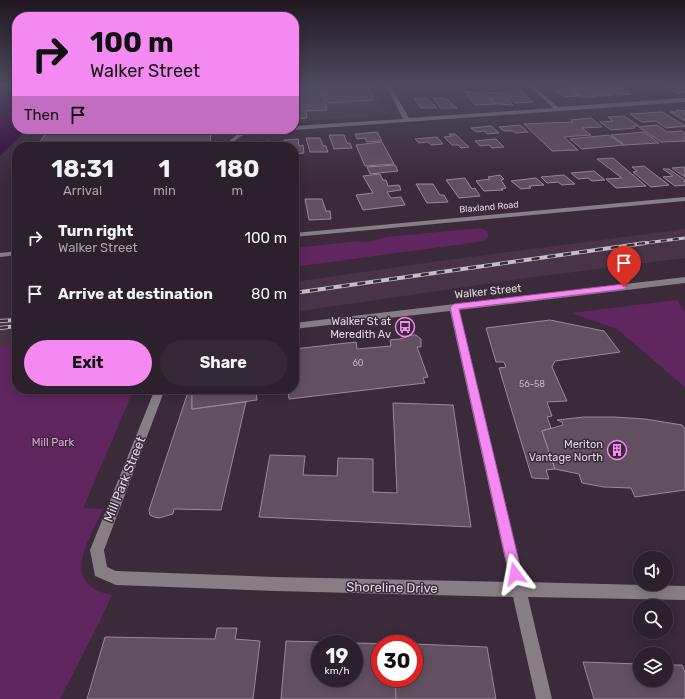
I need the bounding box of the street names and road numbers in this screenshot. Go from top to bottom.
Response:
street label: Blaxland Road [459,199,519,215]
street label: Walker Street [454,281,523,301]
street label: Mill Park Street [101,434,148,524]
street label: Shoreline Drive [346,579,438,596]

